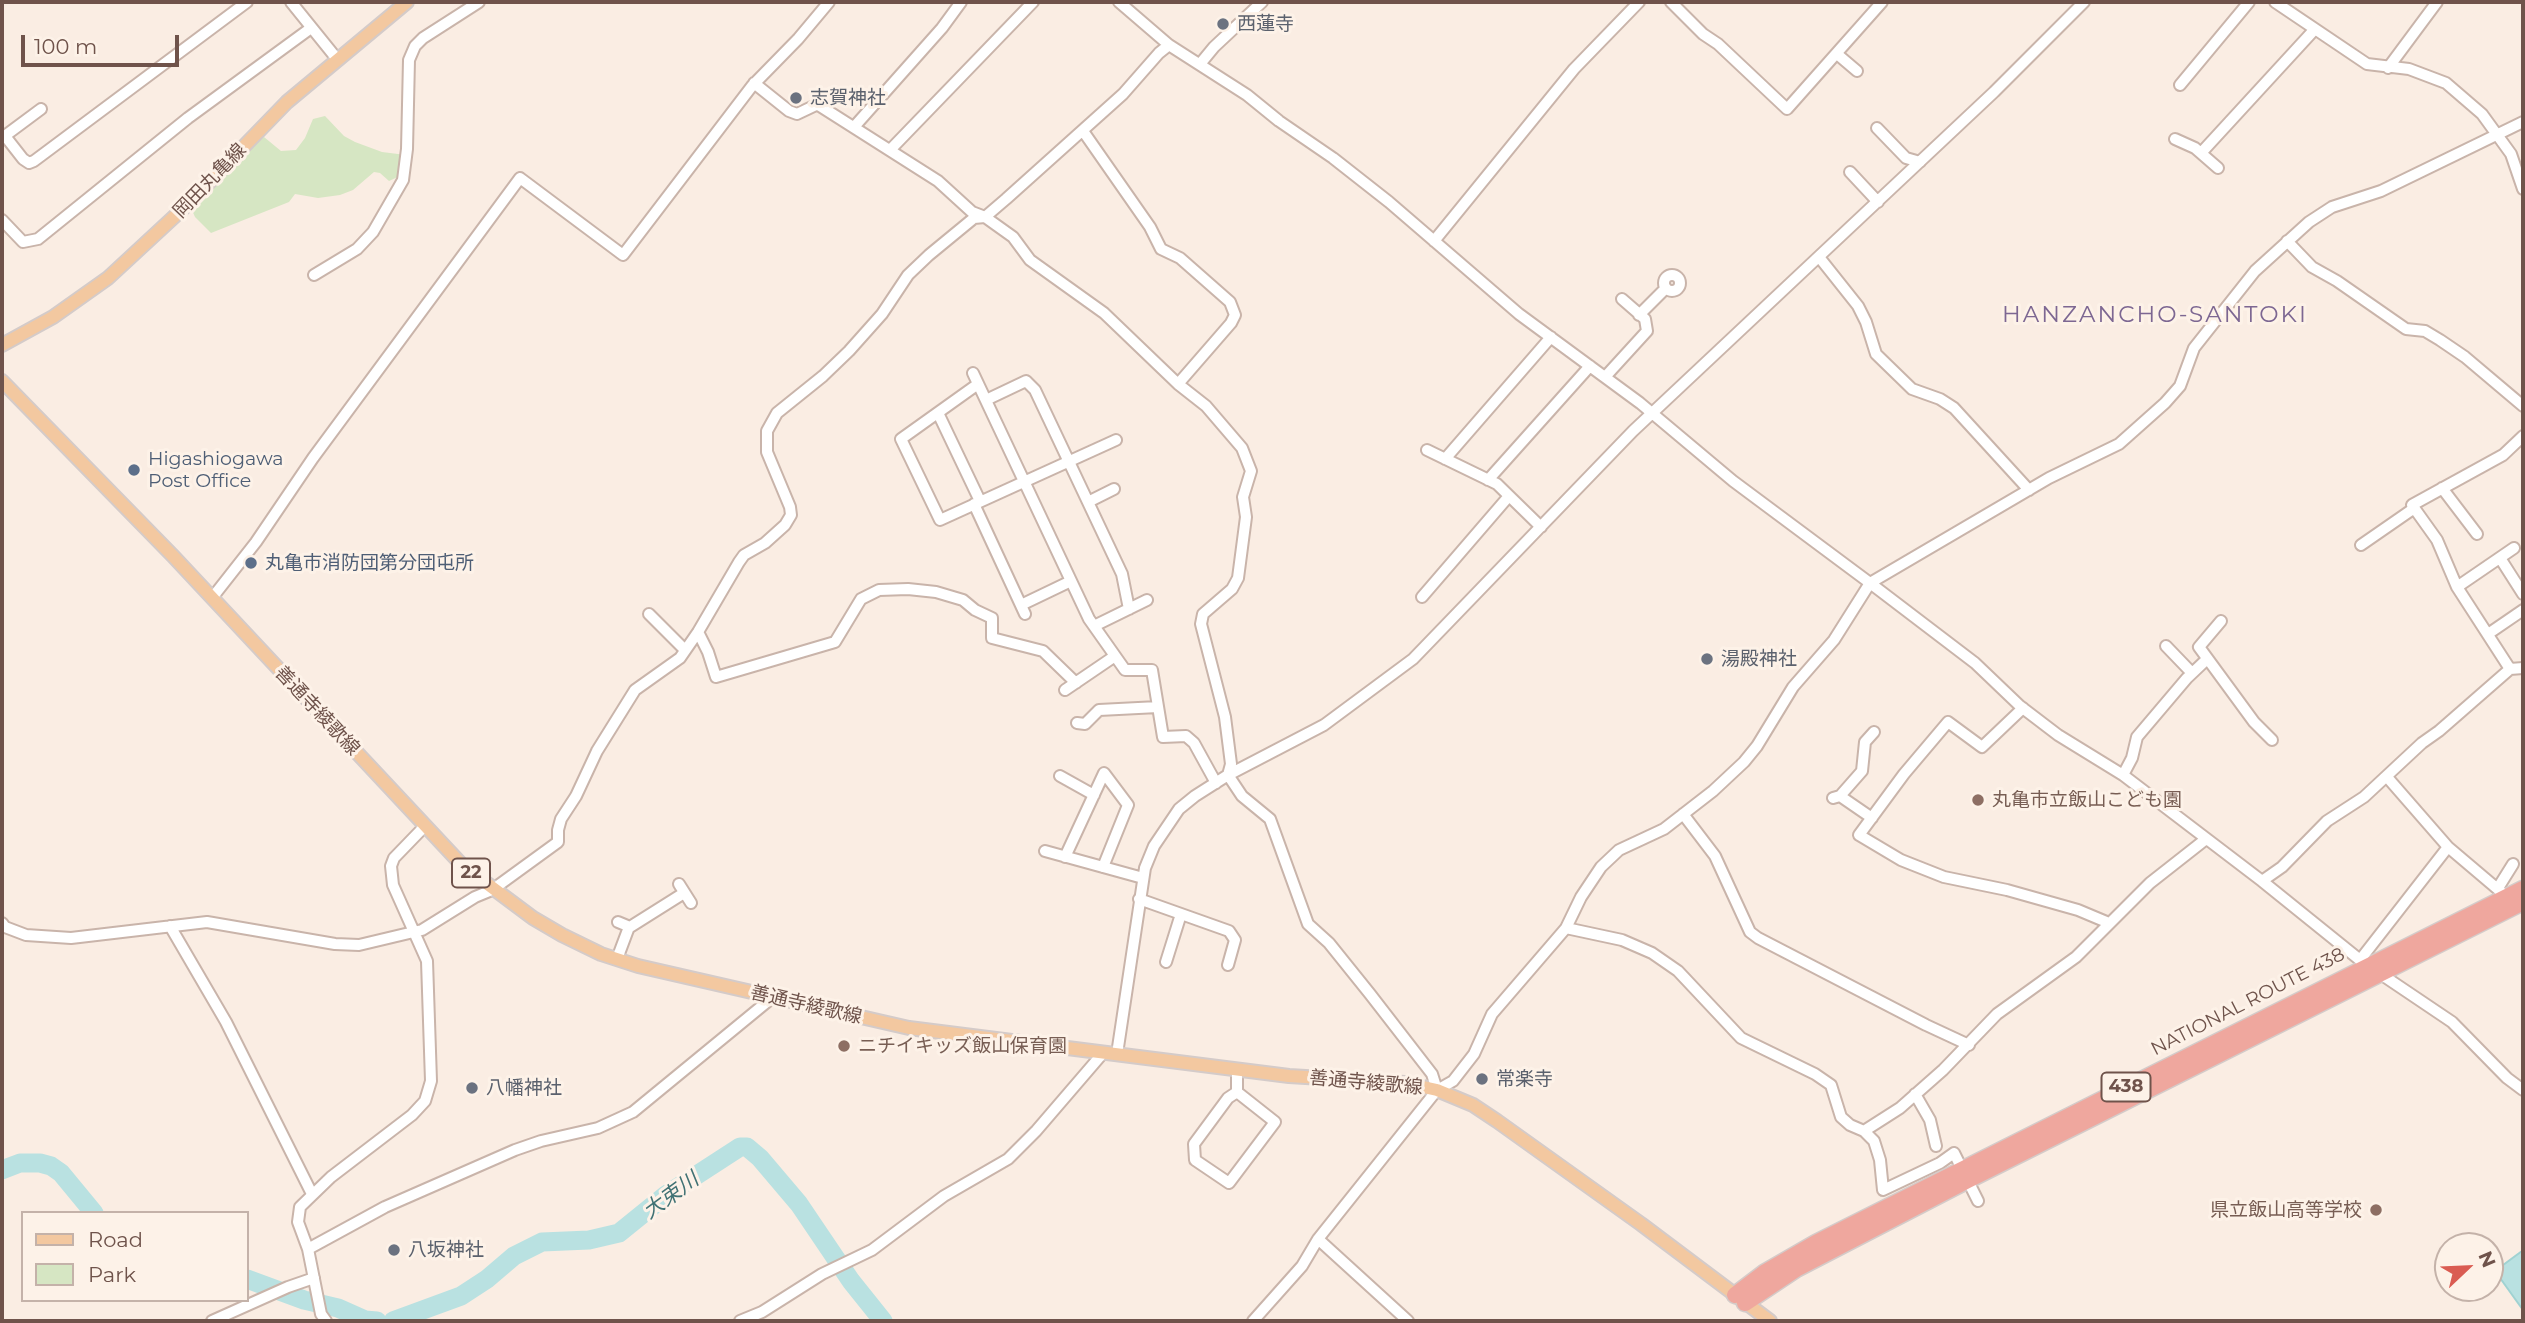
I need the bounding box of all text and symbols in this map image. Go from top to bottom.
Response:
place label: 西蓮寺 [1237,13,1294,35]
marker: 西蓮寺 [1215,16,1231,32]
scale bar [24,21,182,65]
text: 100 m [34,34,97,59]
place label: 志賀神社 [810,87,886,109]
marker: 志賀神社 [788,90,804,106]
street label: 岡田丸亀線 [169,139,251,223]
district label: HANZANCHO-SANTOKI [2004,301,2306,329]
place label: Higashiogawa Post Office [148,448,283,492]
marker: Higashiogawa Post Office [126,462,142,478]
place label: 丸亀市消防団第分団屯所 [265,552,474,574]
marker: 丸亀市消防団第分団屯所 [243,555,259,571]
place label: 湯殿神社 [1721,648,1797,670]
marker: 湯殿神社 [1699,651,1715,667]
street label: 善通寺綾歌線 [270,662,364,760]
place label: 丸亀市立飯山こども園 [1992,789,2182,811]
marker: 丸亀市立飯山こども園 [1970,792,1986,808]
road number: 22 [452,858,490,888]
street label: NATIONAL ROUTE 438 [2147,943,2349,1061]
street label: 善通寺綾歌線 [748,981,864,1029]
place label: ニチイキッズ飯山保育園 [858,1035,1067,1057]
marker: ニチイキッズ飯山保育園 [836,1038,852,1054]
street label: 善通寺綾歌線 [1308,1067,1424,1099]
place label: 常楽寺 [1496,1068,1553,1090]
marker: 常楽寺 [1474,1071,1490,1087]
road number: 438 [2102,1072,2150,1102]
place label: 八幡神社 [486,1077,562,1099]
marker: 八幡神社 [464,1080,480,1096]
water label: 大束川 [638,1167,704,1225]
place label: 県立飯山高等学校 [2210,1199,2362,1221]
marker: 県立飯山高等学校 [2368,1202,2384,1218]
legend [21,1211,248,1302]
text: Road [88,1227,143,1252]
north arrow [2434,1232,2504,1302]
place label: 八坂神社 [408,1239,484,1261]
marker: 八坂神社 [386,1242,402,1258]
text: N [2473,1248,2501,1271]
text: Park [88,1262,136,1287]

